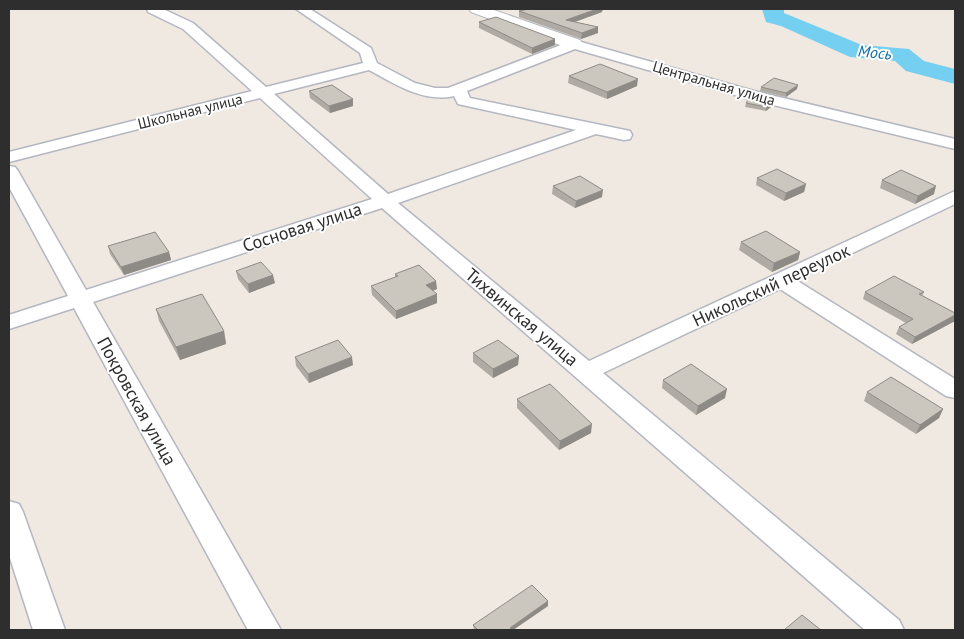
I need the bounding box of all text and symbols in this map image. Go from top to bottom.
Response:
water label: Мось [857,40,893,64]
street label: Центральная улица [651,56,777,110]
street label: Школьная улица [136,89,244,133]
street label: Сосновая улица [240,197,364,257]
street label: Никольский переулок [689,238,854,332]
street label: Тихвинская улица [461,263,583,371]
street label: Покровская улица [92,333,182,469]

